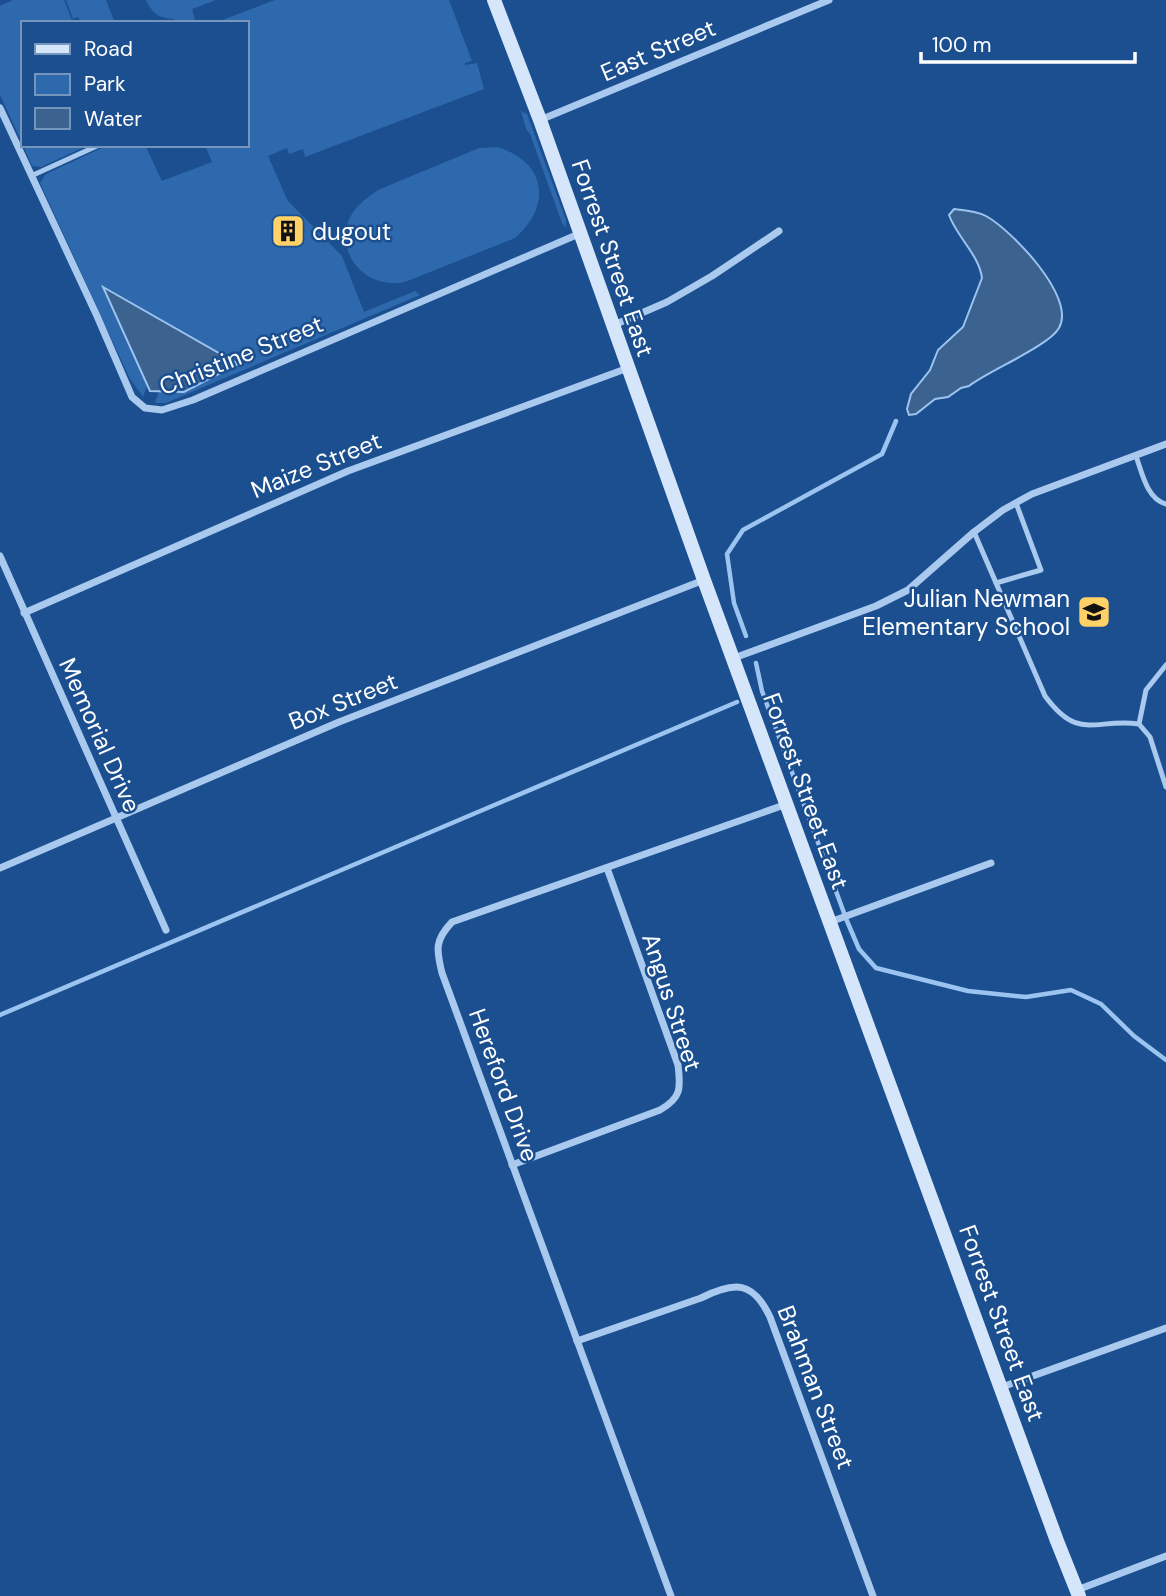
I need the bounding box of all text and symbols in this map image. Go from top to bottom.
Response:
street label: East Street [596,12,720,88]
legend [21,21,248,147]
scale bar [921,21,1134,65]
text: 100 m [932,31,992,59]
text: Road [84,35,133,63]
text: Park [84,70,126,98]
text: Water [84,105,142,133]
street label: Forrest Street East [565,155,661,361]
building icon: dugout [269,212,307,250]
place label: dugout [312,216,391,247]
street label: Christine Street [154,308,328,402]
street label: Maize Street [246,425,386,505]
place label: Julian Newman Elementary School [862,583,1070,642]
school or university icon: Julian Newman Elementary School [1075,593,1113,631]
street label: Memorial Drive [52,653,148,817]
street label: Box Street [284,665,402,737]
street label: Forrest Street East [756,689,856,893]
street label: Angus Street [635,929,709,1075]
street label: Hereford Drive [462,1004,546,1166]
street label: Forrest Street East [952,1221,1052,1425]
street label: Brahman Street [771,1301,861,1473]

